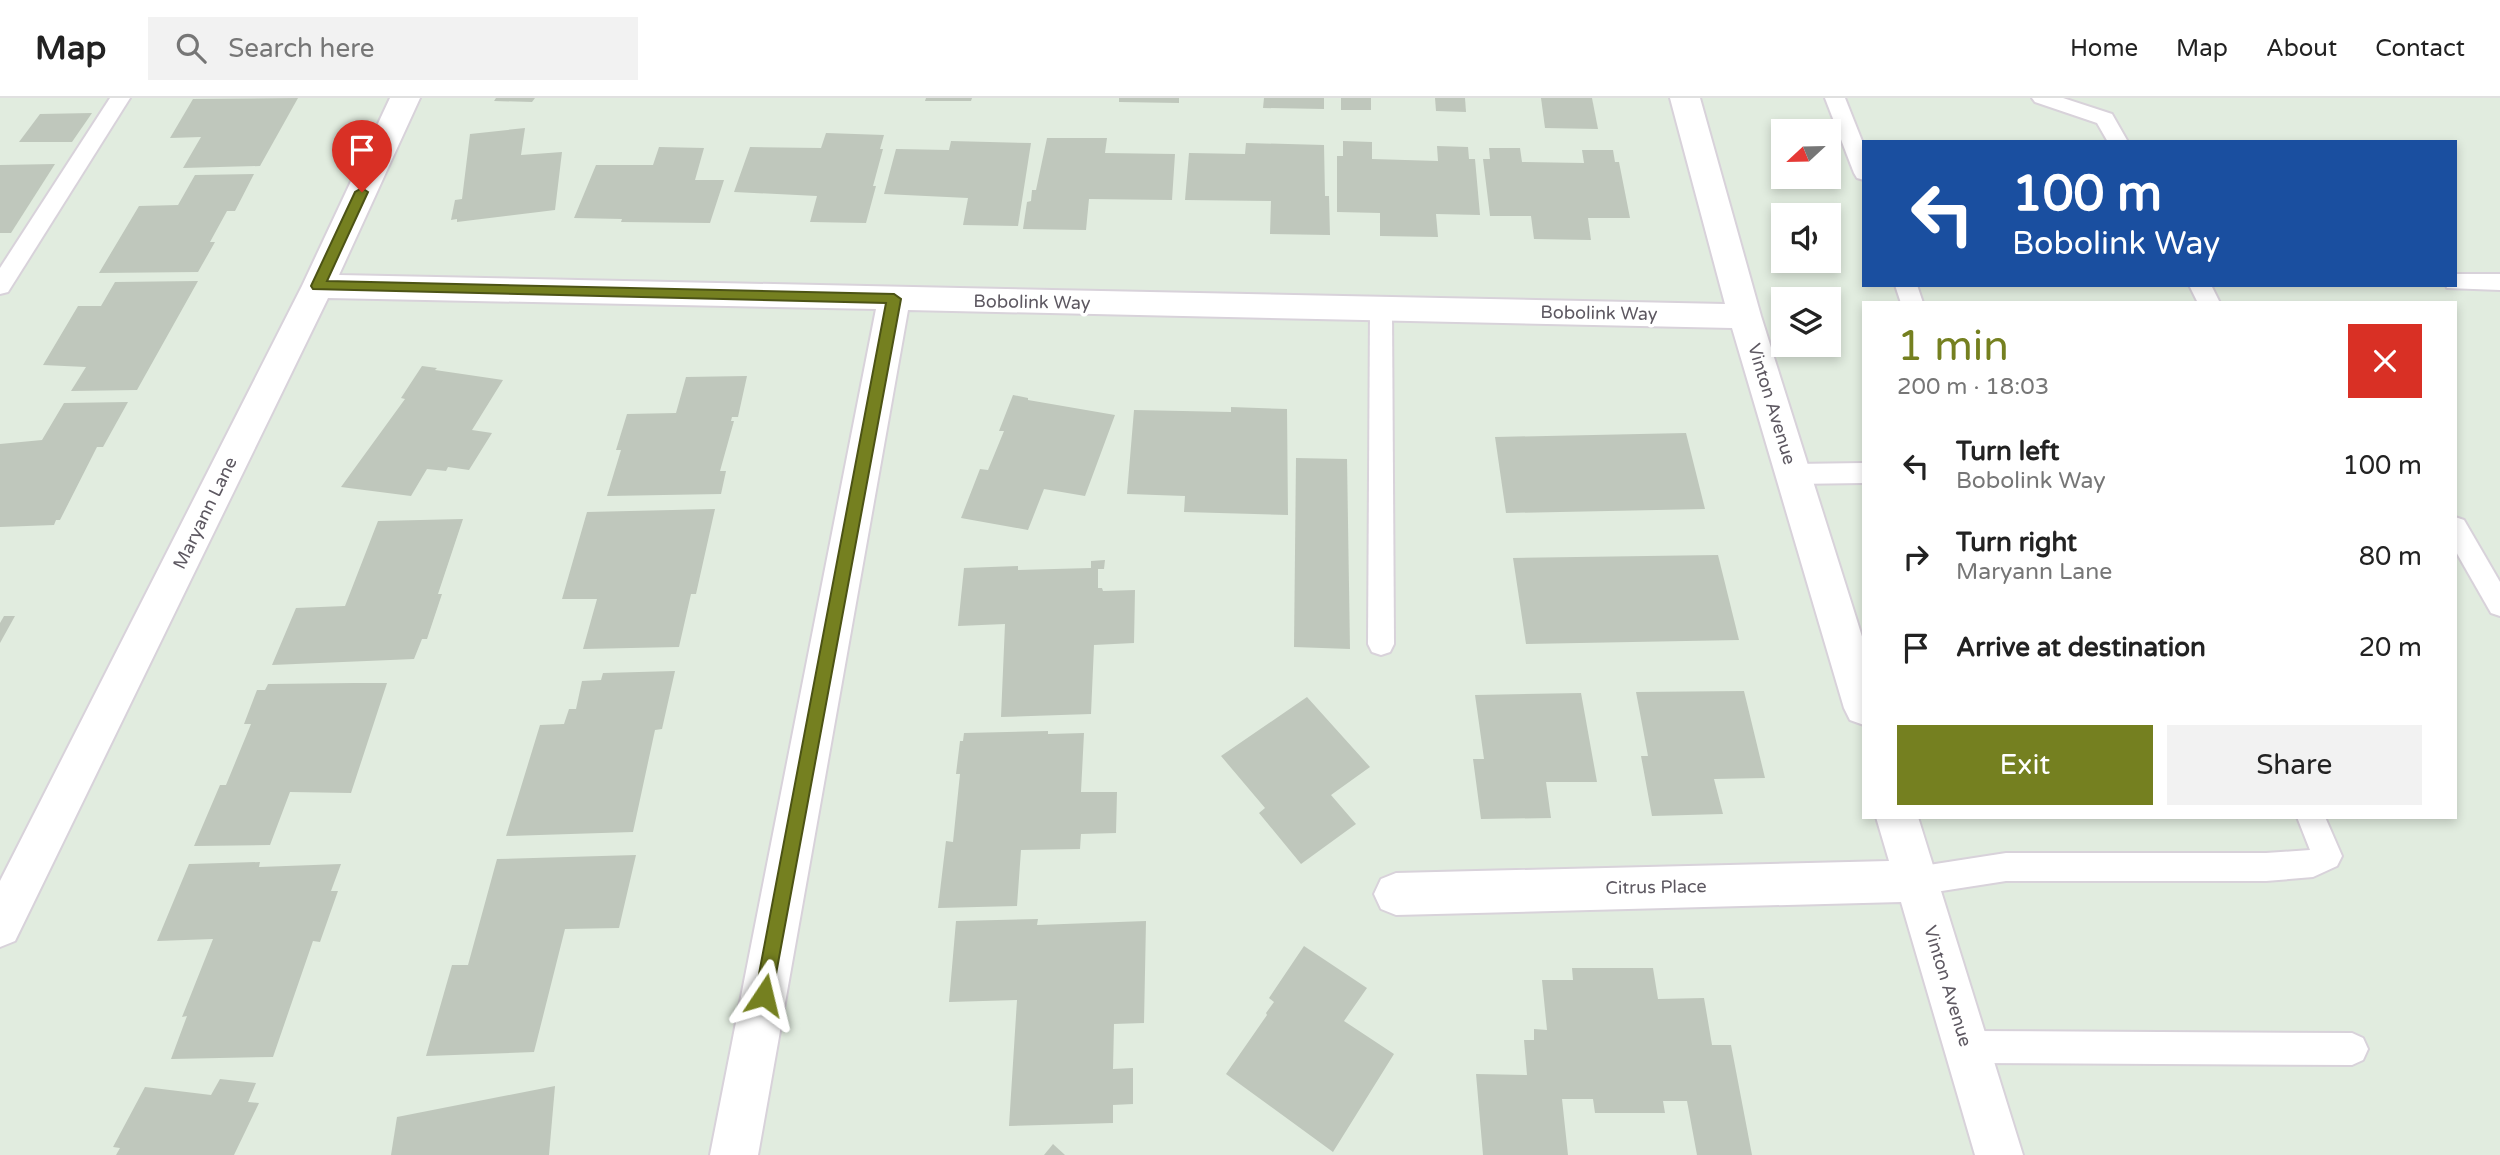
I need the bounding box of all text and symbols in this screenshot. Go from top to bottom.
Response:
search box [148,17,638,80]
text: Map [35,29,106,68]
icon: search [172,29,210,67]
text: Search here [228,33,374,64]
text: Home [2070,34,2138,63]
text: Map [2176,34,2228,63]
text: About [2266,34,2337,63]
text: Contact [2375,34,2465,63]
north arrow [1771,119,1841,189]
map controls [1771,119,1841,357]
pin [332,120,392,192]
icon: arrive [343,131,381,169]
text: 100 m [2012,165,2162,224]
icon: left [1897,168,1988,259]
button: sound [1771,203,1841,273]
text: Bobolink Way [2012,225,2220,263]
button: layers [1771,287,1841,357]
street label: Bobolink Way [973,290,1091,314]
street label: Bobolink Way [1540,301,1658,325]
text: 1 min [1897,321,2009,372]
button: close [2348,324,2422,398]
street label: Vinton Avenue [1743,341,1801,467]
text: 200 m · 18:03 [1897,373,2049,401]
text: Turn left [1956,436,2059,467]
icon: left [1897,447,1935,485]
text: 100 m [2342,450,2422,481]
street label: Maryann Lane [168,453,242,573]
text: Bobolink Way [1956,467,2106,495]
text: Turn right [1956,527,2077,558]
icon: right [1897,538,1935,576]
text: 80 m [2359,541,2422,572]
text: Maryann Lane [1956,558,2112,586]
icon: arrive [1897,629,1935,667]
text: Arrive at destination [1956,632,2206,663]
text: 20 m [2359,632,2422,663]
button: Exit [1897,725,2153,805]
button: Share [2167,725,2422,805]
street label: Citrus Place [1605,875,1707,899]
street label: Vinton Avenue [1919,923,1977,1049]
position arrow [727,958,801,1032]

